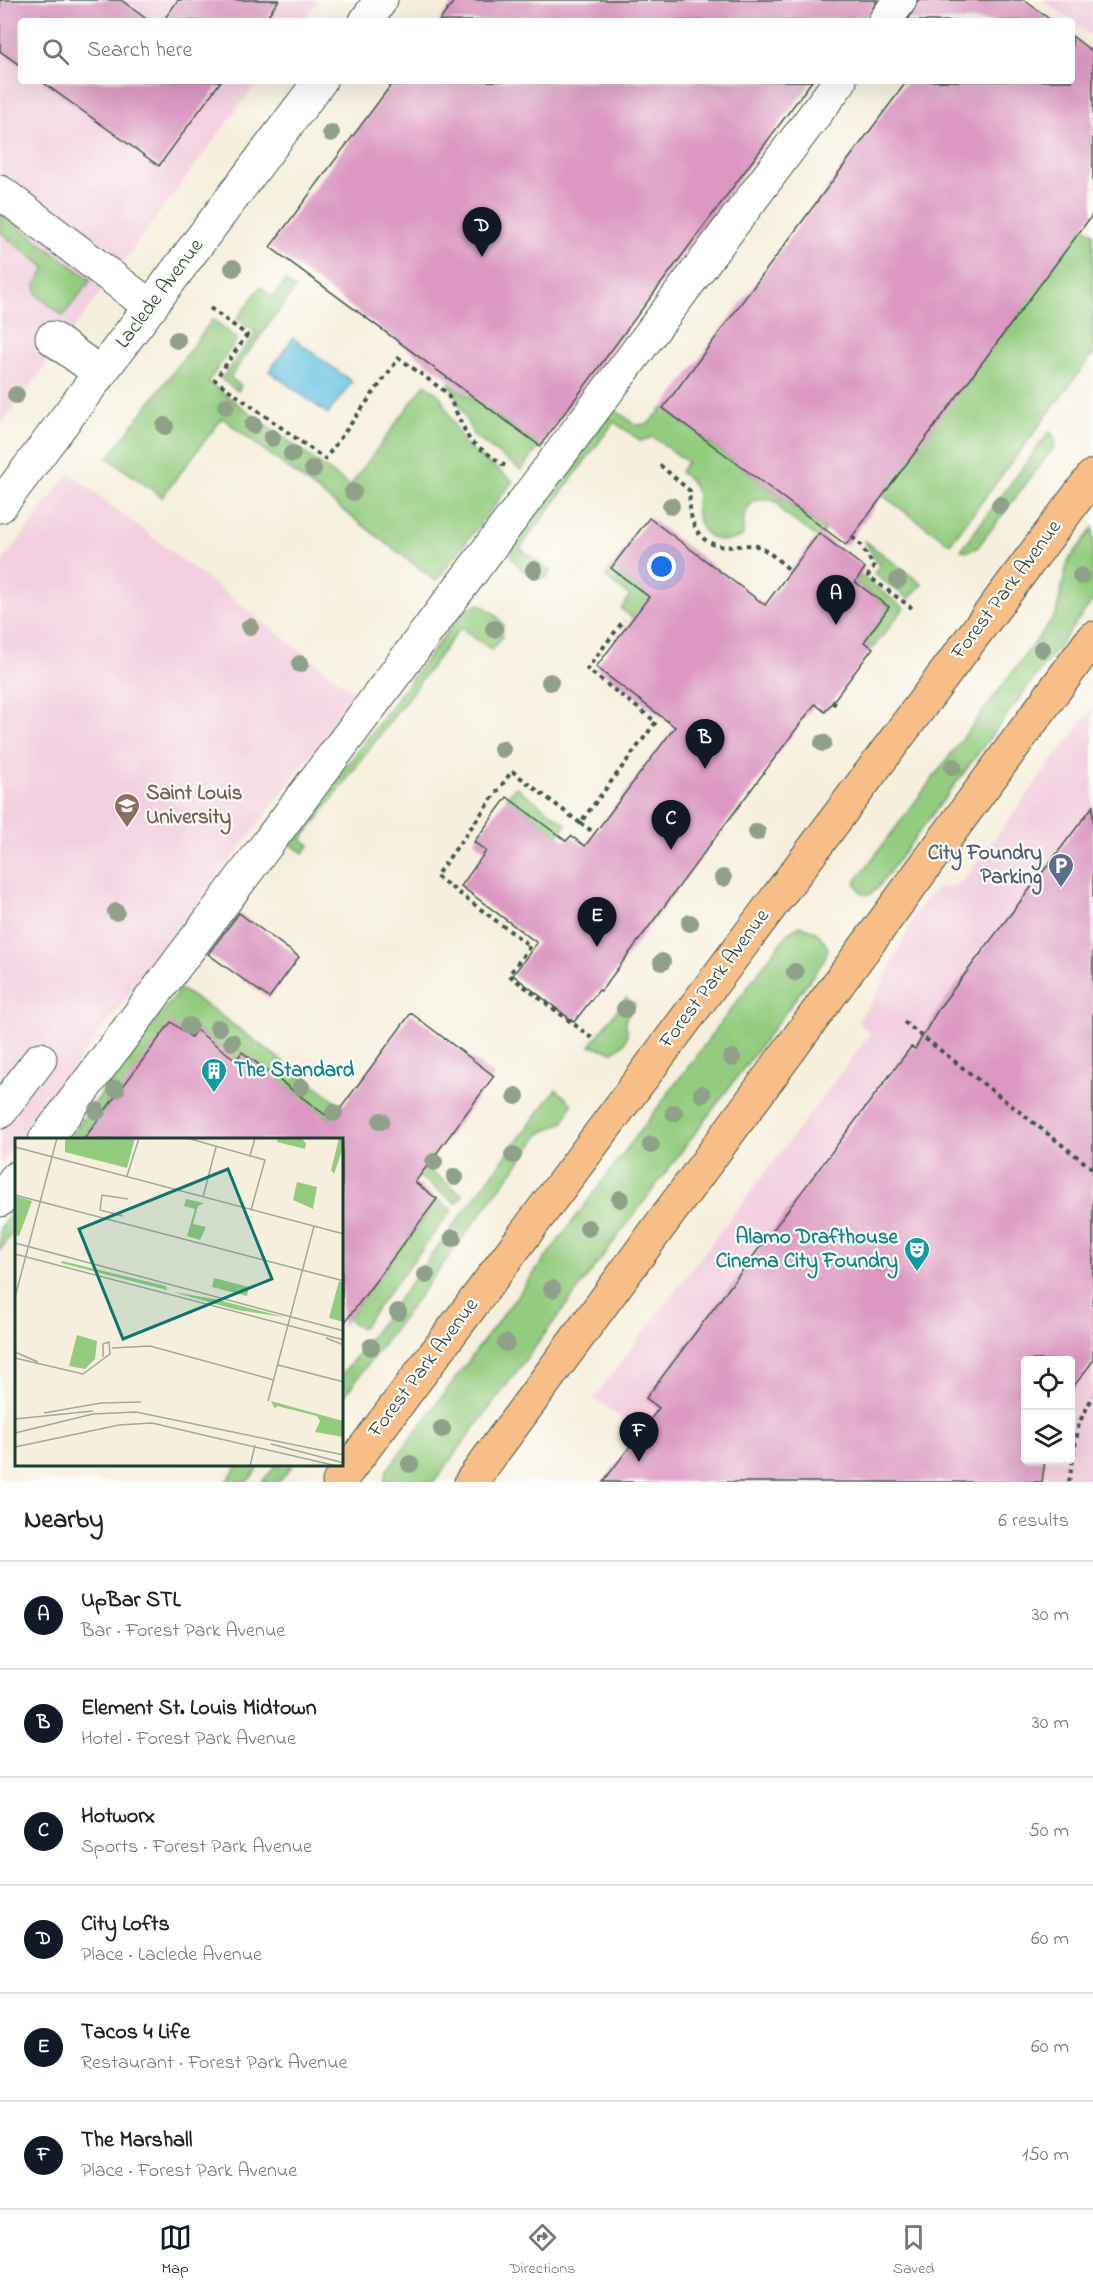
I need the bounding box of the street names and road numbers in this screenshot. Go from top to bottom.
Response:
street label: Laclede Avenue [109,232,212,355]
street label: Forest Park Avenue [944,514,1070,667]
street label: Forest Park Avenue [652,903,778,1056]
street label: Forest Park Avenue [361,1292,487,1445]

